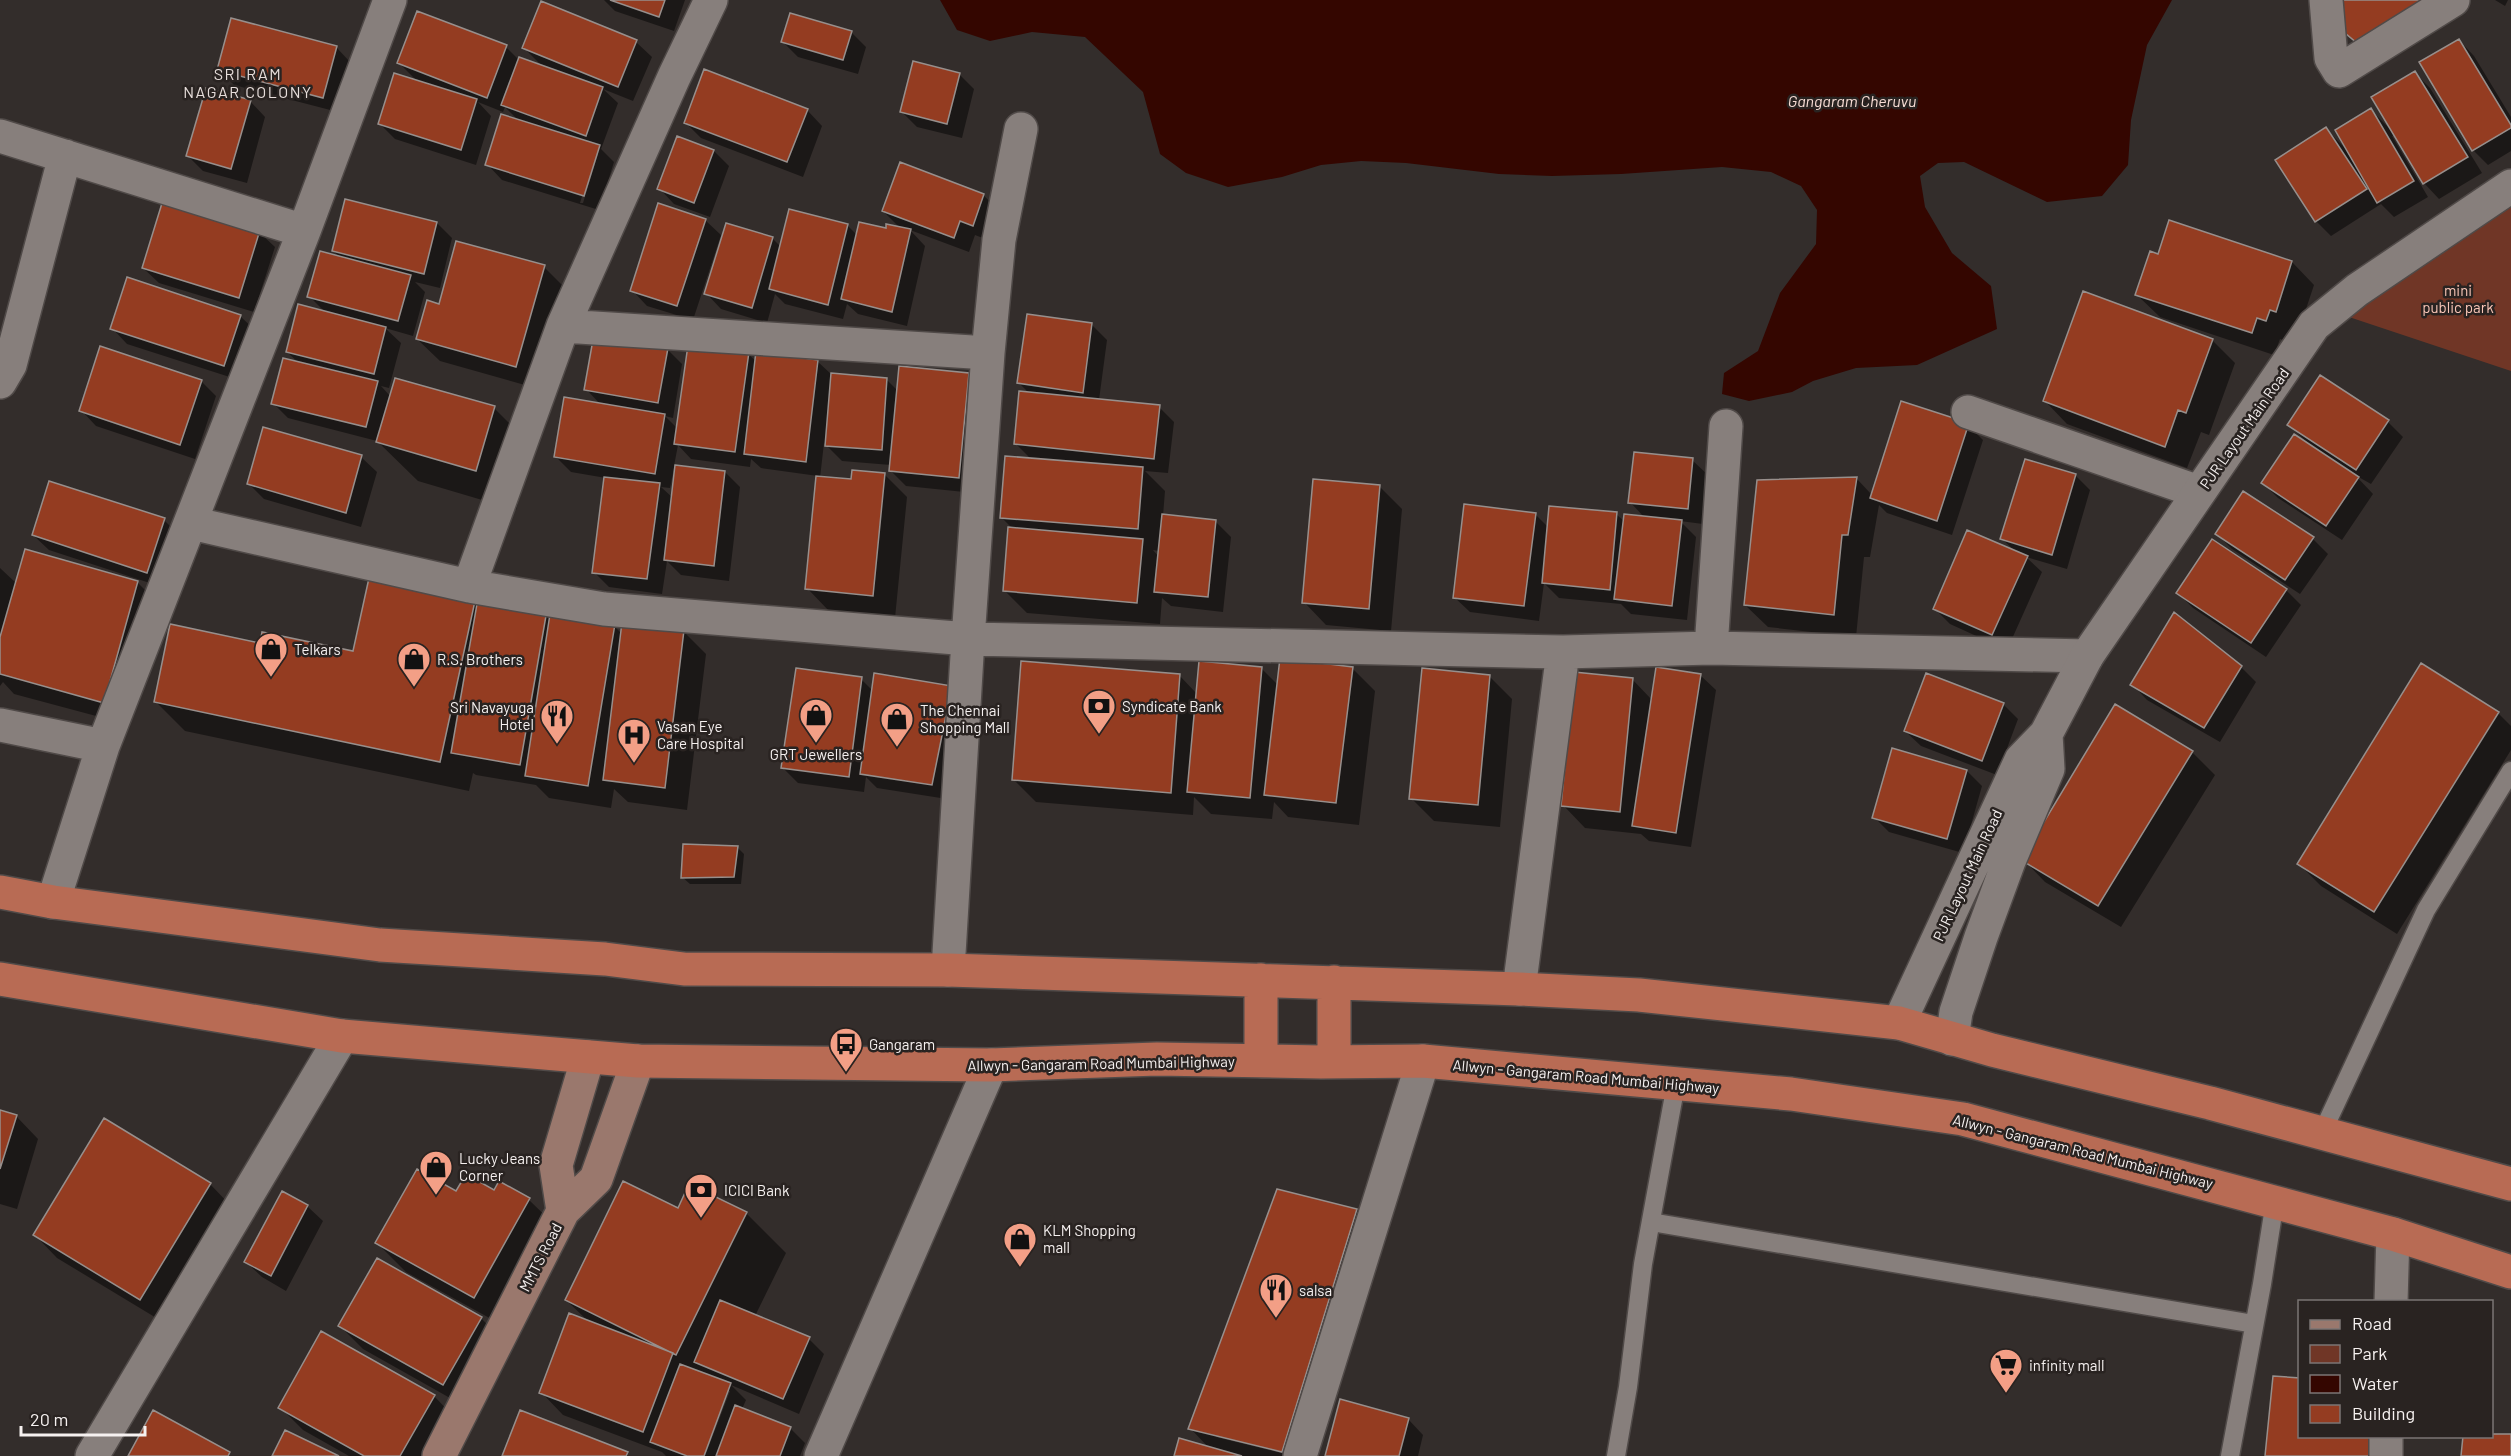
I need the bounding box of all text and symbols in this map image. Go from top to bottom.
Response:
district label: SRI RAM NAGAR COLONY [183,64,313,101]
water label: Gangaram Cheruvu [1788,91,1916,110]
park label: mini public park [2422,281,2494,316]
street label: PJR Layout Main Road [2195,364,2293,492]
shop icon: Telkars [253,631,289,678]
place label: Telkars [294,640,341,658]
shop icon: R.S. Brothers [396,641,432,688]
place label: R.S. Brothers [437,650,523,668]
bank icon: Syndicate Bank [1081,688,1117,735]
shop icon: GRT Jewellers [798,697,834,744]
place label: Syndicate Bank [1122,697,1222,715]
place label: Sri Navayuga Hotel [450,698,534,733]
restaurant icon: Sri Navayuga Hotel [539,698,575,745]
shop icon: The Chennai Shopping Mall [879,701,915,748]
place label: The Chennai Shopping Mall [920,701,1010,736]
hospital icon: Vasan Eye Care Hospital [616,717,652,764]
place label: Vasan Eye Care Hospital [657,717,744,752]
place label: GRT Jewellers [770,745,862,763]
street label: PJR Layout Main Road [1929,806,2005,944]
bus stop icon: Gangaram [828,1026,864,1073]
place label: Gangaram [869,1035,935,1053]
street label: Allwyn - Gangaram Road Mumbai Highway [967,1052,1235,1074]
street label: Allwyn - Gangaram Road Mumbai Highway [1452,1055,1720,1097]
street label: Allwyn - Gangaram Road Mumbai Highway [1951,1110,2215,1192]
shop icon: Lucky Jeans Corner [418,1149,454,1196]
place label: Lucky Jeans Corner [459,1149,540,1184]
bank icon: ICICI Bank [683,1172,719,1219]
place label: ICICI Bank [724,1181,790,1199]
street label: MMTS Road [515,1220,565,1294]
shop icon: KLM Shopping mall [1002,1221,1038,1268]
place label: KLM Shopping mall [1043,1221,1136,1256]
restaurant icon: salsa [1258,1272,1294,1319]
place label: salsa [1299,1281,1332,1299]
legend [2298,1300,2493,1438]
text: Road [2352,1312,2392,1334]
text: Park [2352,1342,2387,1364]
supermarket icon: infinity mall [1988,1347,2024,1394]
place label: infinity mall [2029,1356,2104,1374]
text: Water [2352,1372,2399,1394]
scale bar [21,1399,146,1437]
text: Building [2352,1402,2415,1424]
text: 20 m [30,1408,68,1430]

